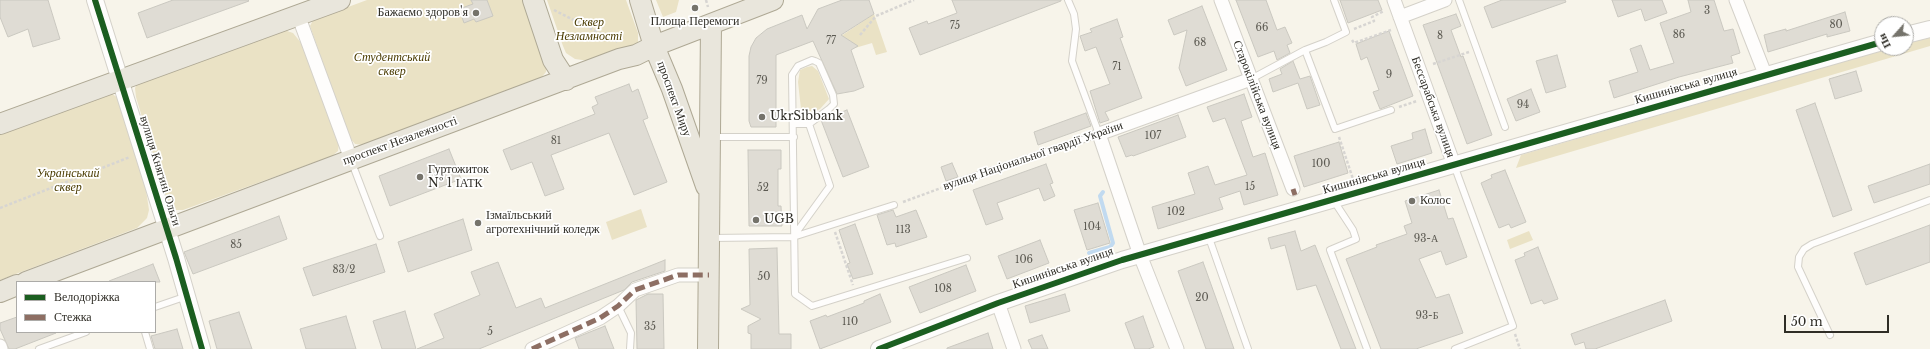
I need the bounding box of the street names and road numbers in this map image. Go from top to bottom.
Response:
street label: Старокілійська вулиця [1230,38,1284,152]
street label: Бессарабська вулиця [1408,55,1458,159]
street label: проспект Миру [654,59,694,139]
street label: Кишинівська вулиця [1633,65,1739,107]
street label: вулиця Княгині Ольги [136,114,184,228]
street label: проспект Незалежності [341,114,459,168]
street label: вулиця Національної гвардії України [941,118,1125,194]
street label: Кишинівська вулиця [1321,155,1427,197]
street label: Кишинівська вулиця [1011,244,1115,292]

